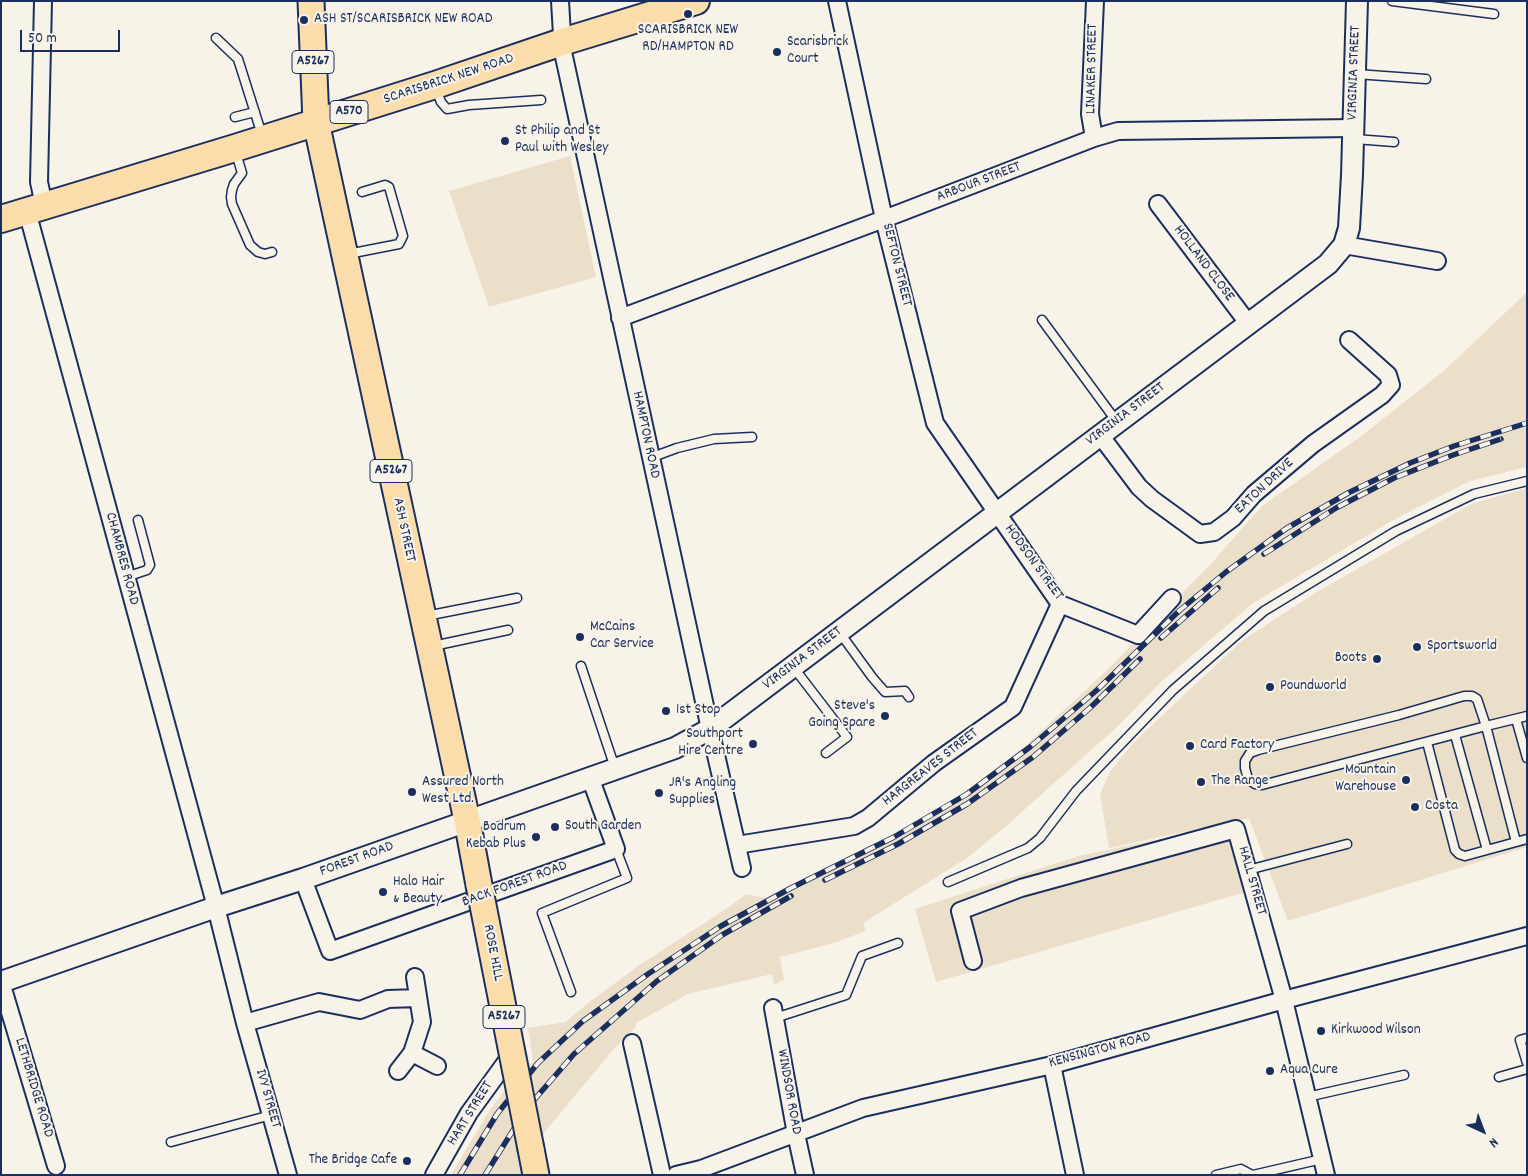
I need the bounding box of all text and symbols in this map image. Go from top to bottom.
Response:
marker: SCARISBRICK NEW RD/HAMPTON RD [682,8,694,20]
place label: ASH ST/SCARISBRICK NEW ROAD [314,11,493,29]
marker: ASH ST/SCARISBRICK NEW ROAD [298,14,310,26]
scale bar [22,20,122,52]
place label: SCARISBRICK NEW RD/HAMPTON RD [638,22,738,57]
street label: LINAKER STREET [1083,24,1103,114]
street label: VIRGINIA STREET [1344,25,1366,121]
text: 50 m [28,28,57,50]
place label: Scarisbrick Court [787,34,848,69]
marker: Scarisbrick Court [771,46,783,58]
street label: SCARISBRICK NEW ROAD [382,50,516,110]
road number: A5267 [292,51,334,74]
road number: A570 [330,100,368,124]
place label: St Philip and St Paul with Wesley [515,123,608,158]
marker: St Philip and St Paul with Wesley [499,135,511,147]
street label: ARBOUR STREET [934,159,1024,207]
street label: SEFTON STREET [877,222,915,308]
street label: HOLLAND CLOSE [1168,222,1238,306]
street label: VIRGINIA STREET [1083,379,1169,451]
street label: HAMPTON ROAD [627,390,663,480]
street label: EATON DRIVE [1232,455,1298,519]
road number: A5267 [370,460,412,482]
street label: ASH STREET [387,496,419,564]
street label: CHAMBRES ROAD [100,511,142,607]
street label: HODSON STREET [999,521,1067,605]
place label: McCains Car Service [590,619,654,654]
street label: VIRGINIA STREET [760,623,846,695]
marker: McCains Car Service [574,631,586,643]
place label: Sportsworld [1427,638,1497,656]
marker: Sportsworld [1411,641,1423,653]
place label: Boots [1335,650,1367,668]
marker: Boots [1371,653,1383,665]
place label: Poundworld [1280,678,1346,696]
marker: Poundworld [1264,681,1276,693]
place label: Steve's Going Spare [808,698,875,733]
place label: 1st Stop [676,702,720,720]
marker: 1st Stop [660,705,672,717]
marker: Steve's Going Spare [879,710,891,722]
street label: HARGREAVES STREET [879,725,983,811]
place label: Southport Hire Centre [678,726,743,761]
place label: Card Factory [1200,737,1274,755]
marker: Southport Hire Centre [747,738,759,750]
marker: Card Factory [1184,740,1196,752]
place label: Mountain Warehouse [1335,762,1396,797]
place label: The Range [1211,773,1268,791]
place label: Assured North West Ltd. [422,774,504,809]
marker: Mountain Warehouse [1400,774,1412,786]
place label: JR's Angling Supplies [669,775,736,810]
marker: The Range [1195,776,1207,788]
marker: Assured North West Ltd. [406,786,418,798]
marker: JR's Angling Supplies [653,787,665,799]
place label: Costa [1425,798,1458,816]
marker: Costa [1409,801,1421,813]
place label: South Garden [565,818,641,836]
place label: Bodrum Kebab Plus [466,819,526,854]
marker: South Garden [549,821,561,833]
marker: Bodrum Kebab Plus [530,831,542,843]
street label: FOREST ROAD [318,838,396,882]
street label: HALL STREET [1233,844,1269,918]
street label: BACK FOREST ROAD [460,858,570,912]
place label: Halo Hair & Beauty [393,874,444,909]
marker: Halo Hair & Beauty [377,886,389,898]
street label: ROSE HILL [478,923,506,983]
road number: A5267 [483,1006,525,1028]
place label: Kirkwood Wilson [1331,1022,1421,1040]
marker: Kirkwood Wilson [1315,1025,1327,1037]
street label: KENSINGTON ROAD [1047,1029,1153,1073]
street label: LETHBRIDGE ROAD [9,1036,57,1140]
street label: WINDSOR ROAD [772,1048,804,1136]
place label: Aqua Cure [1280,1062,1338,1080]
marker: Aqua Cure [1264,1065,1276,1077]
street label: IVY STREET [250,1068,284,1130]
street label: HART STREET [444,1079,498,1149]
north arrow [1458,1106,1508,1156]
text: N [1484,1132,1503,1152]
place label: The Bridge Cafe [309,1152,397,1170]
marker: The Bridge Cafe [401,1155,413,1167]

